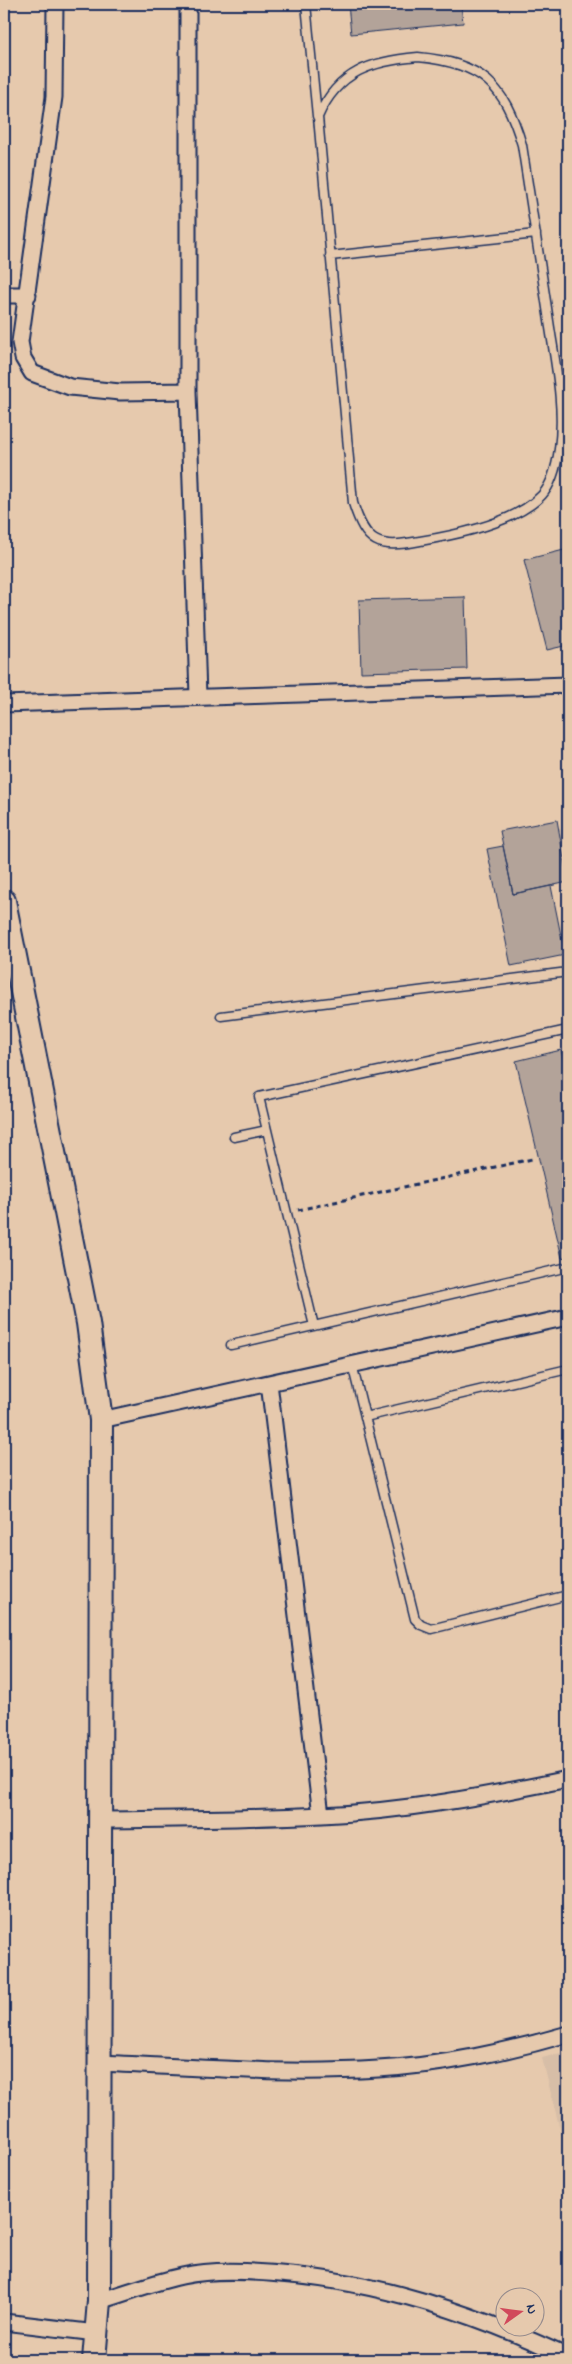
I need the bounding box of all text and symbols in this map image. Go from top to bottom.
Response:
north arrow [494,2286,544,2336]
text: N [520,2302,542,2316]

